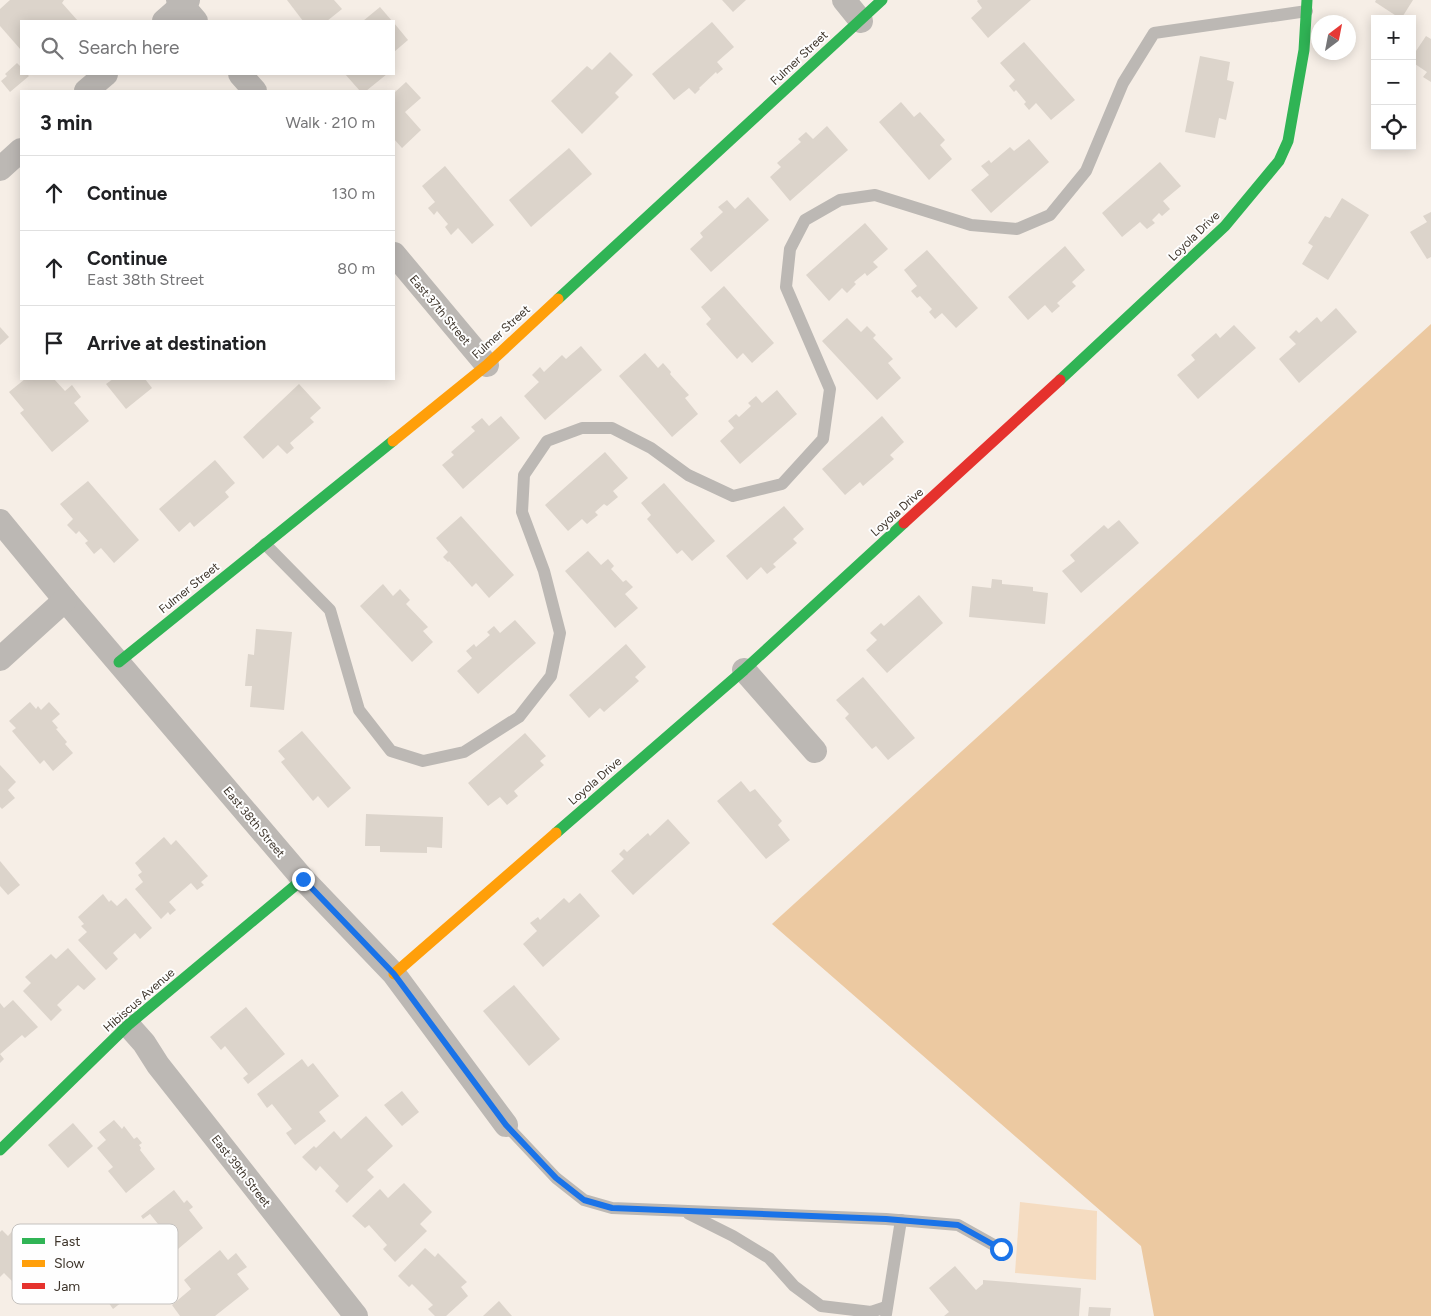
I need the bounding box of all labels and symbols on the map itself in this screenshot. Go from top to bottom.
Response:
north arrow [1311,15,1356,60]
street label: Fulmer Street [767,28,831,88]
street label: Loyola Drive [1166,208,1223,264]
street label: East 37th Street [407,272,474,348]
street label: Fulmer Street [469,302,533,362]
street label: Loyola Drive [868,485,926,539]
street label: Fulmer Street [156,559,222,616]
street label: Loyola Drive [566,754,625,808]
street label: East 38th Street [220,784,288,861]
route end [292,868,315,891]
street label: Hibiscus Avenue [101,965,178,1035]
street label: East 39th Street [209,1132,274,1210]
legend [12,1224,178,1304]
text: Fast [54,1233,80,1250]
route start [990,1238,1013,1261]
text: Slow [54,1255,85,1272]
text: Jam [54,1278,80,1295]

